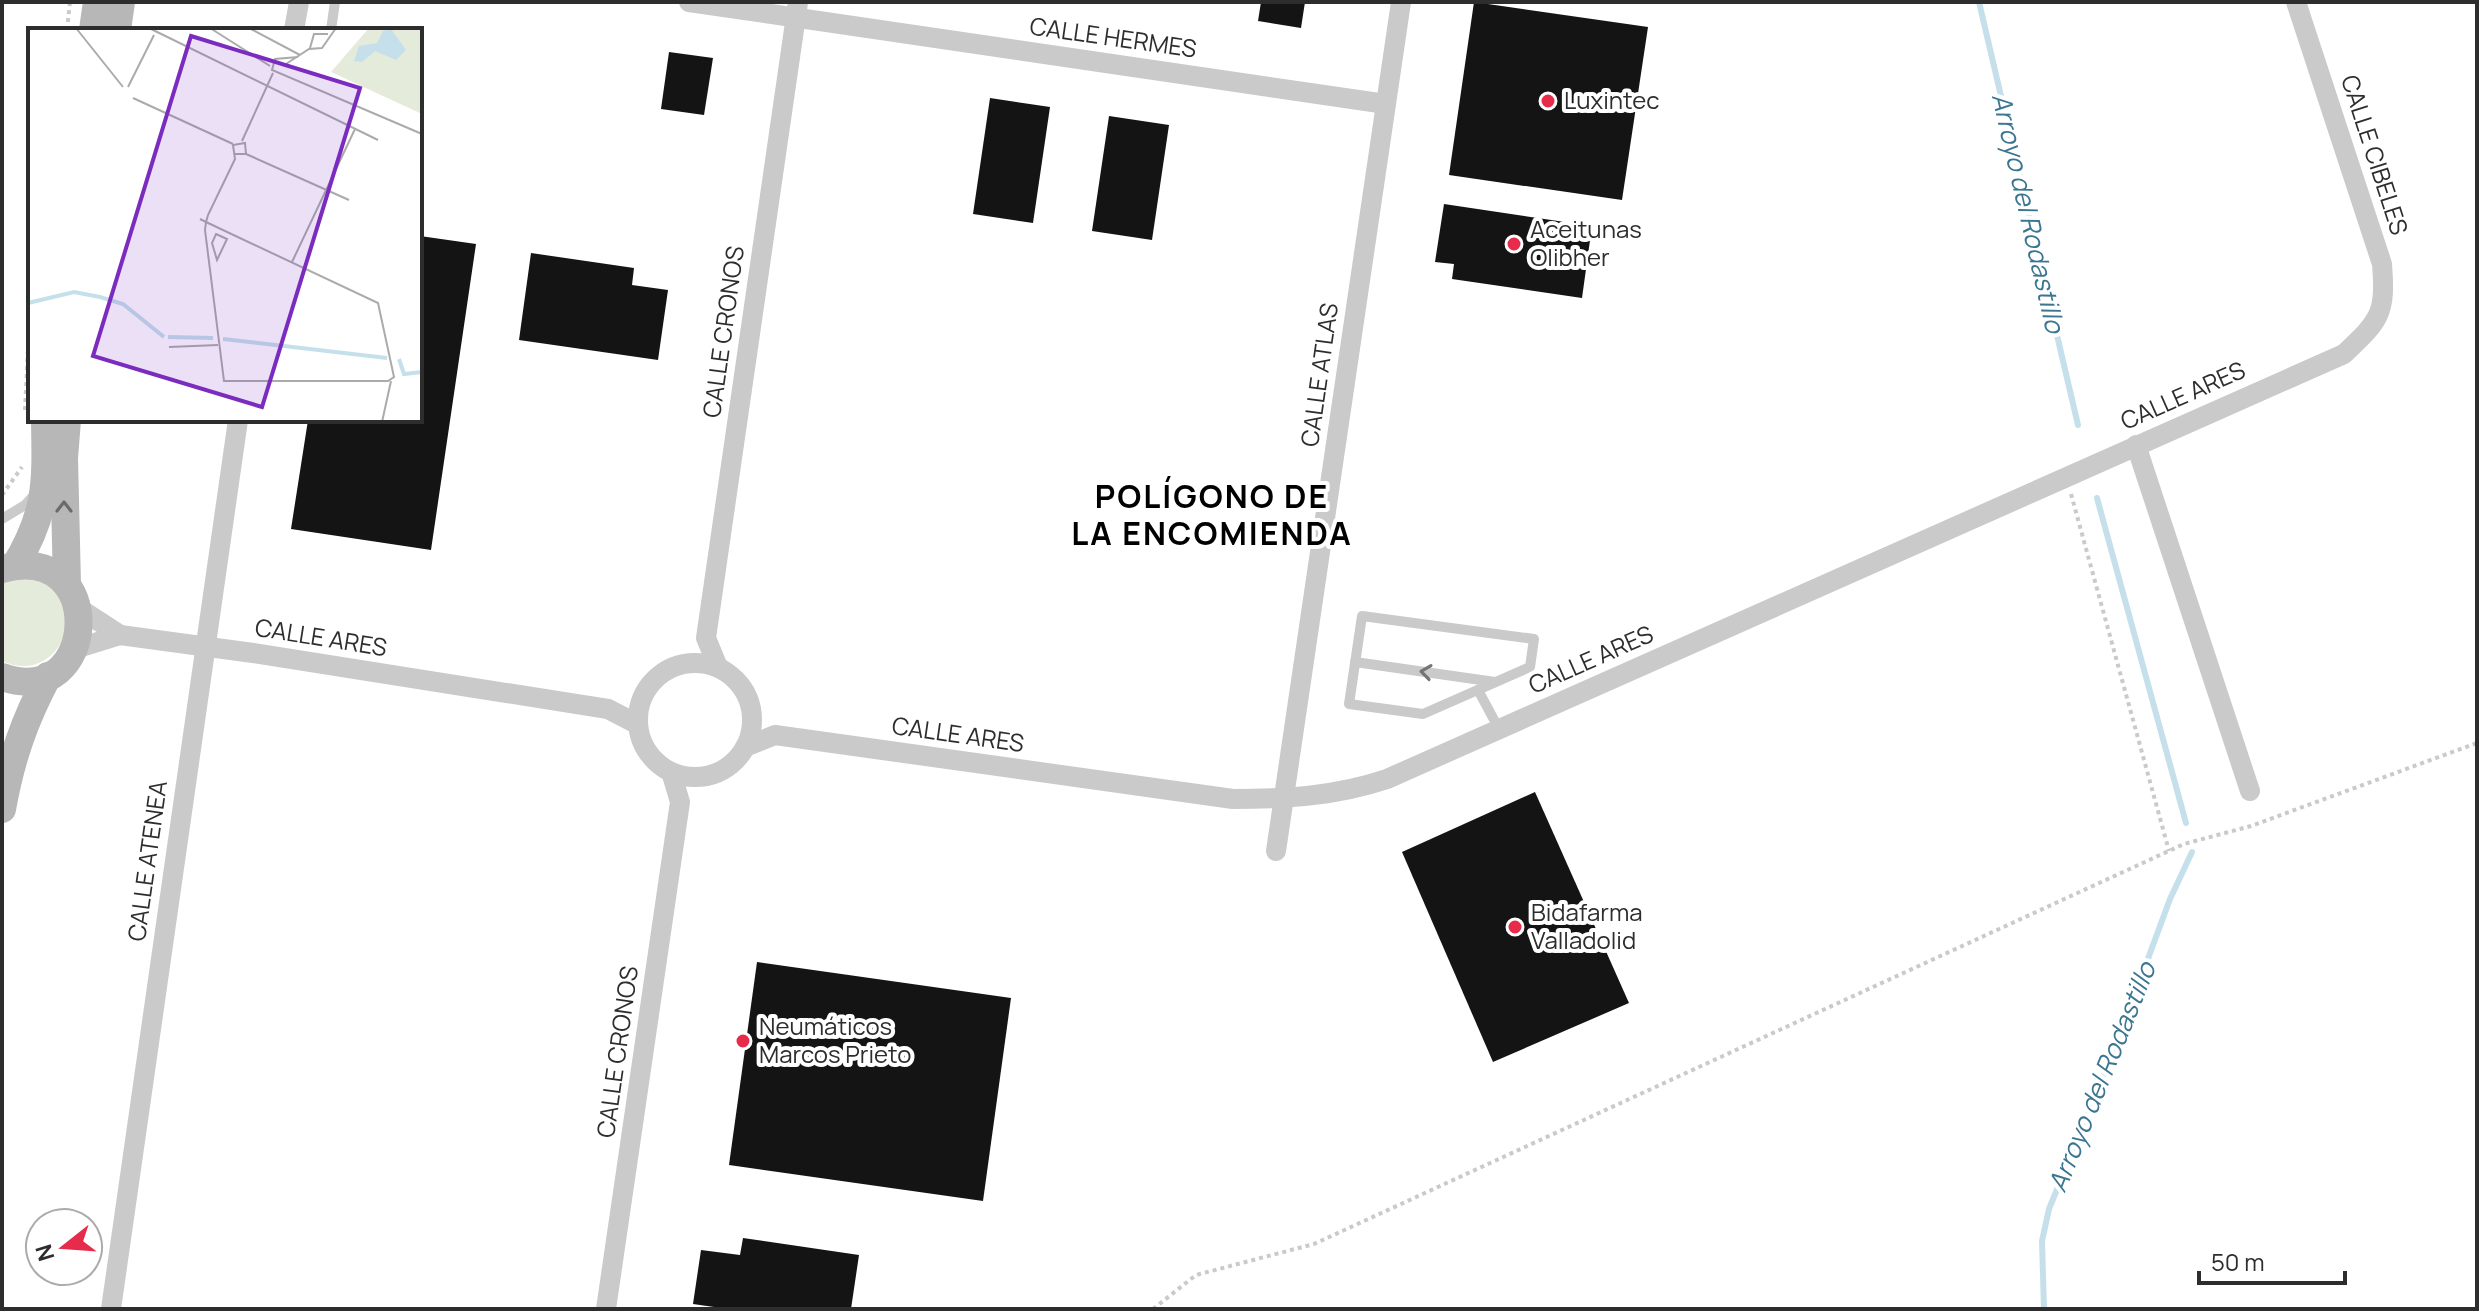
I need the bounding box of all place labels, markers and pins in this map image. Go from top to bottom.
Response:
place label: Luxintec [1564,83,1659,116]
marker: Luxintec [1539,92,1557,110]
place label: Aceitunas Olibher [1530,212,1642,273]
marker: Aceitunas Olibher [1505,235,1523,253]
place label: Bidafarma Valladolid [1531,895,1643,956]
marker: Bidafarma Valladolid [1506,918,1524,936]
place label: Neumáticos Marcos Prieto [759,1009,911,1070]
marker: Neumáticos Marcos Prieto [734,1032,752,1050]

